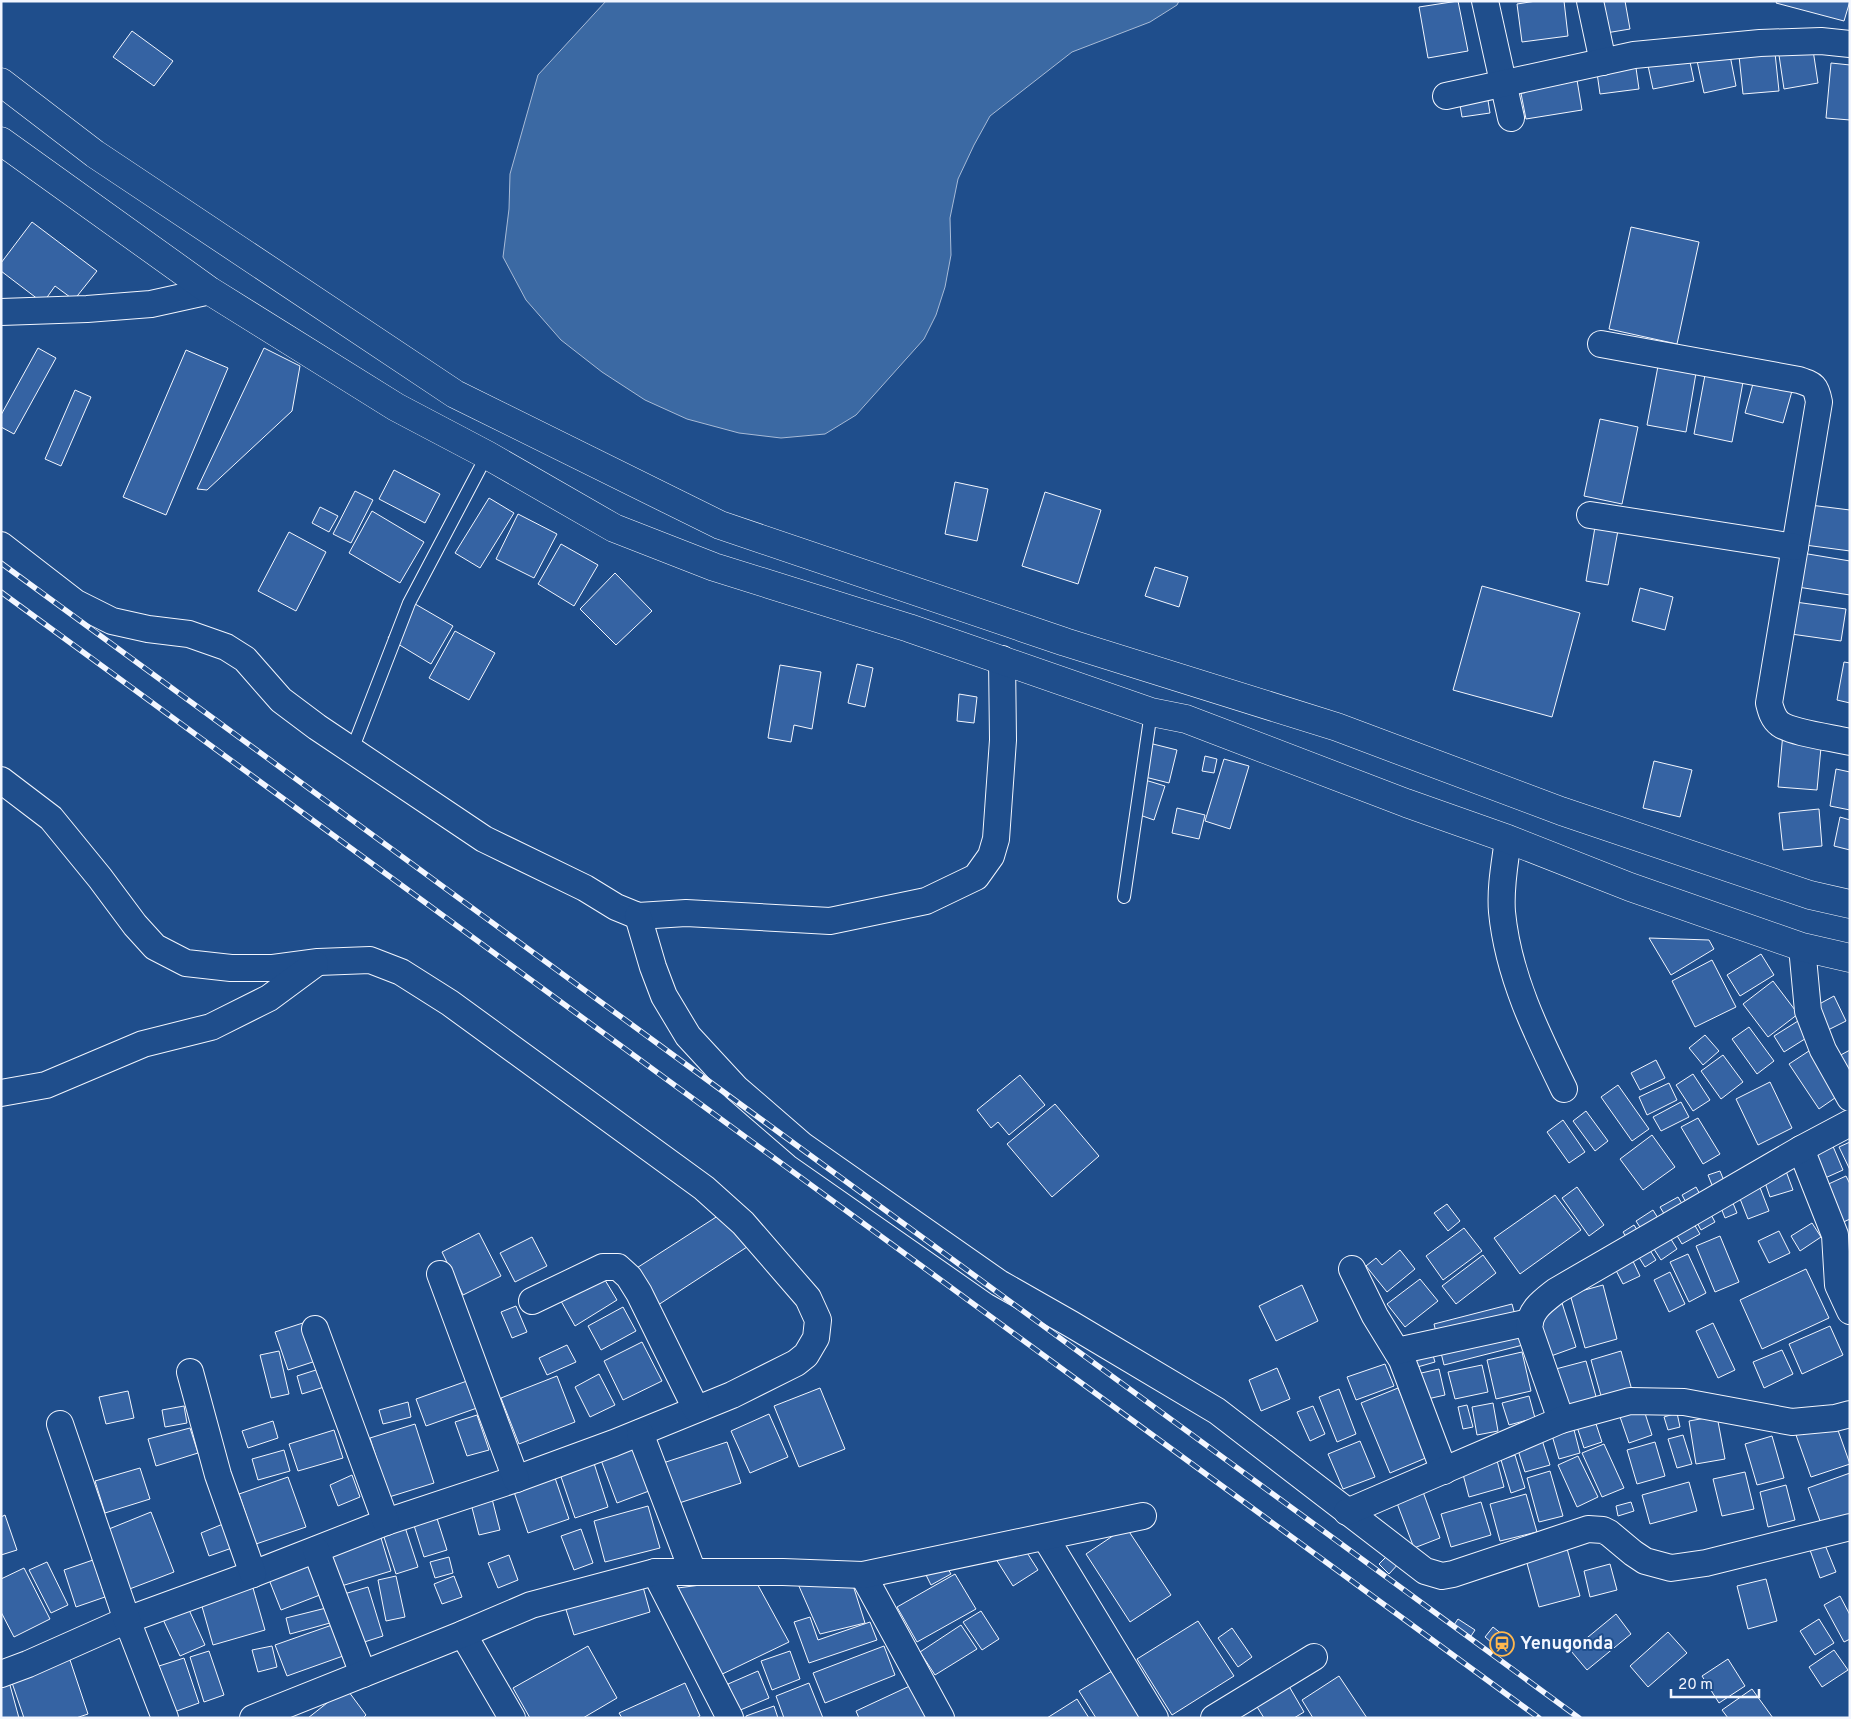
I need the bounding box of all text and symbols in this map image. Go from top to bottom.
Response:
station icon: Yenugonda [1489,1631,1515,1657]
place label: Yenugonda [1520,1633,1613,1656]
scale bar [1671,1666,1758,1698]
text: 20 m [1678,1676,1713,1695]

